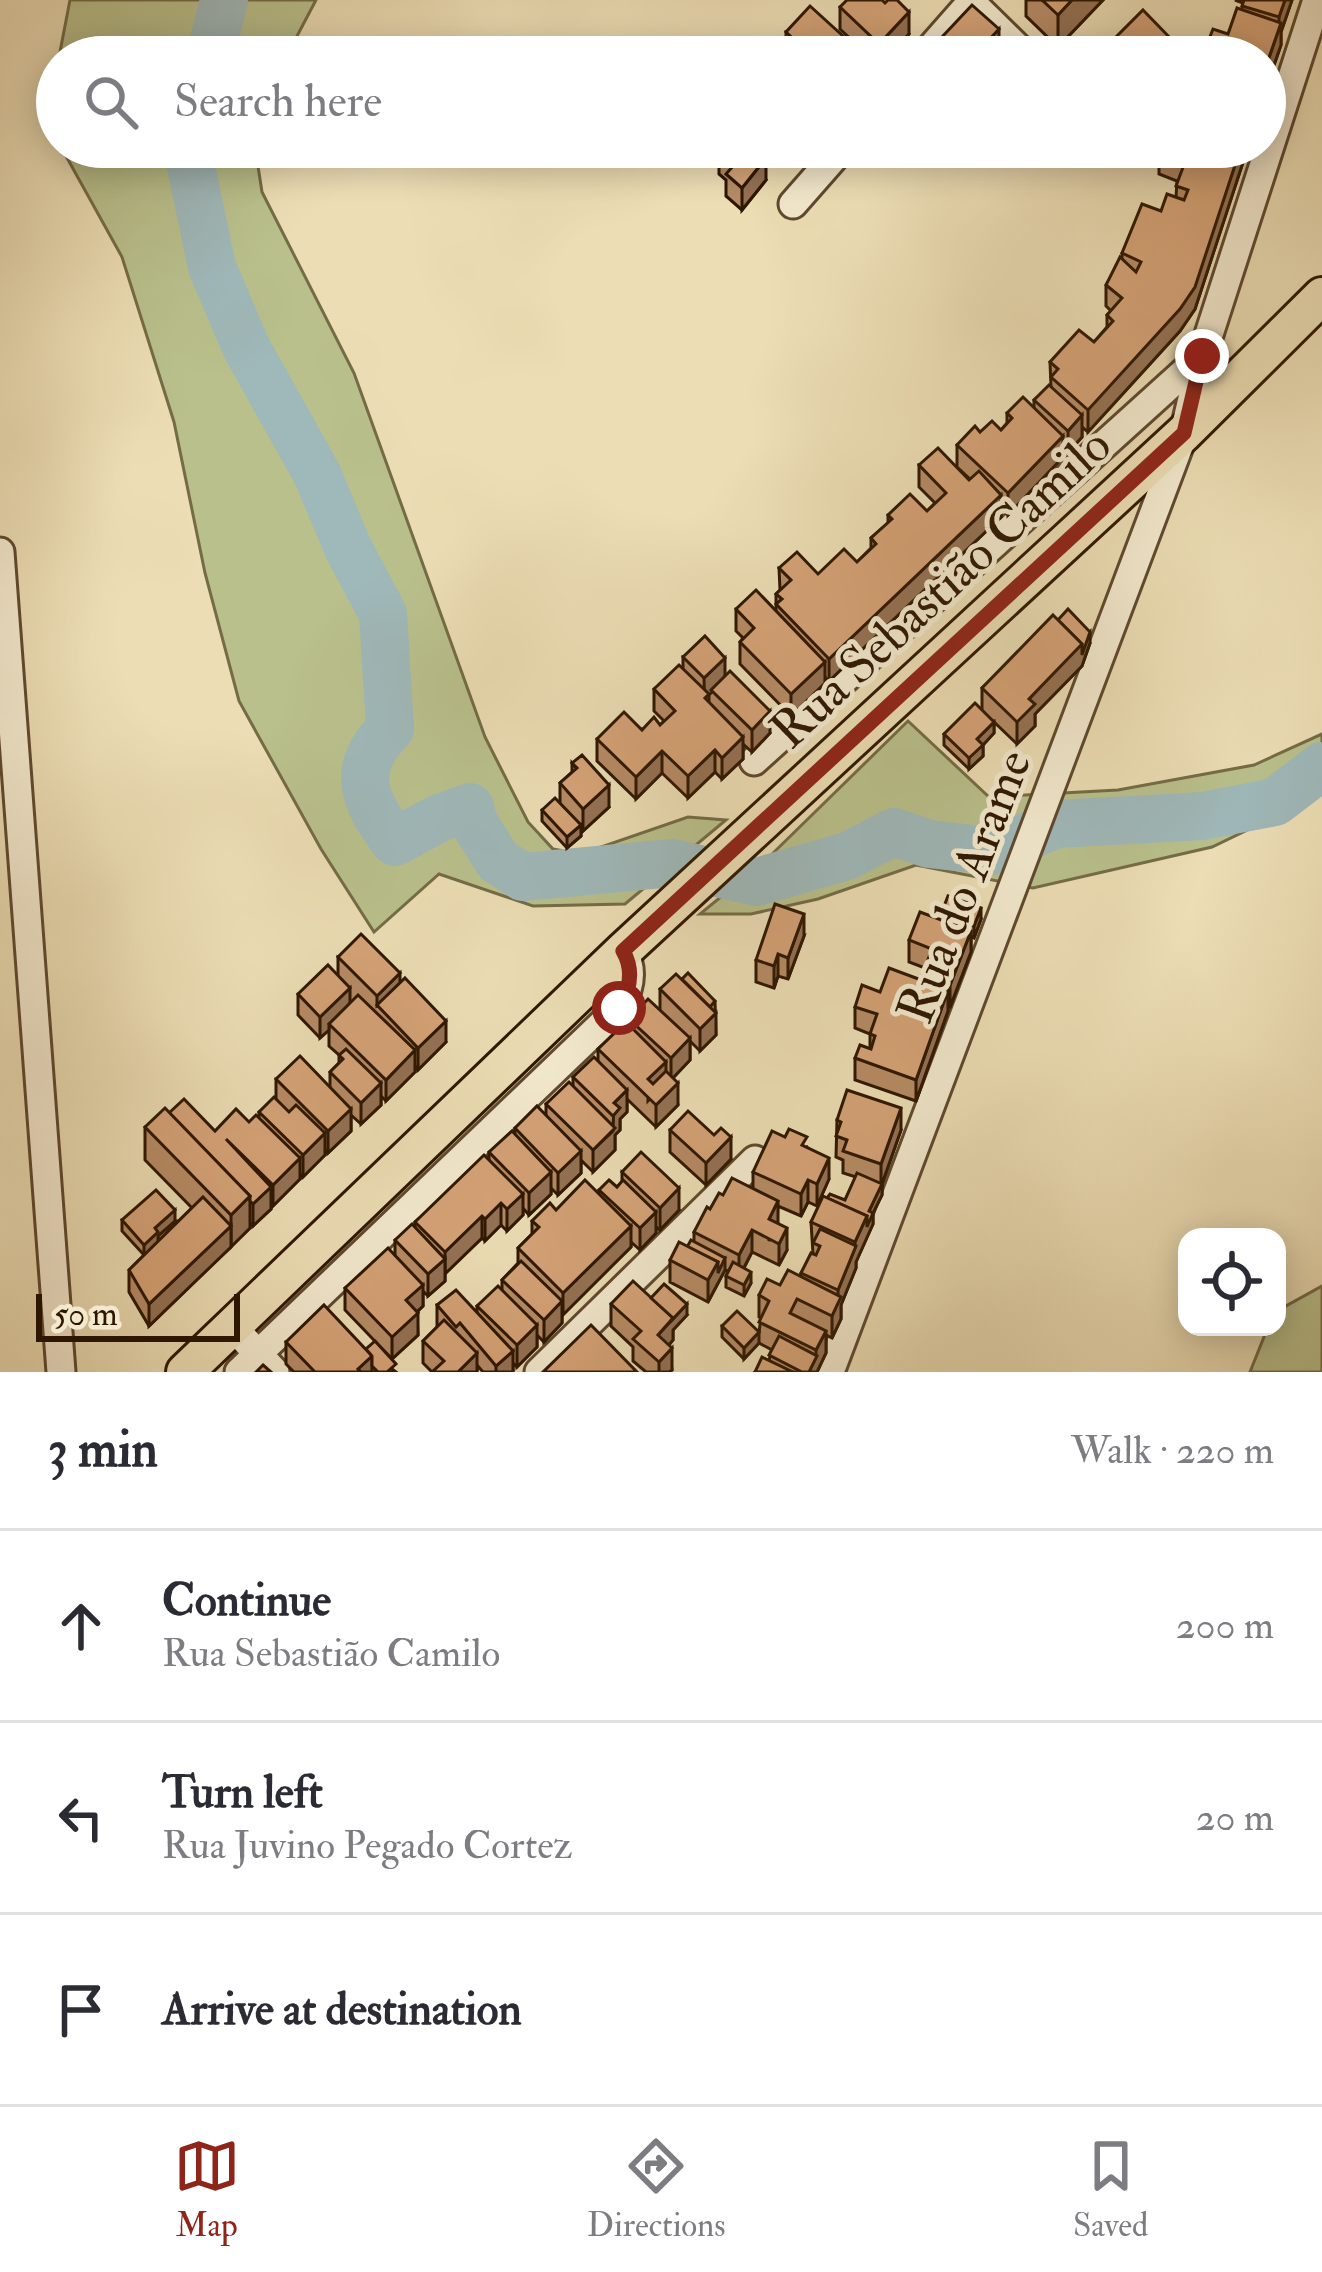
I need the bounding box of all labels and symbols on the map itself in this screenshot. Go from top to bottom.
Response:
route end [1175,329,1229,383]
street label: Rua Sebastião Camilo [758,414,1125,763]
street label: Rua do Arame [883,741,1046,1032]
route start [592,981,646,1035]
scale bar [36,1288,240,1341]

